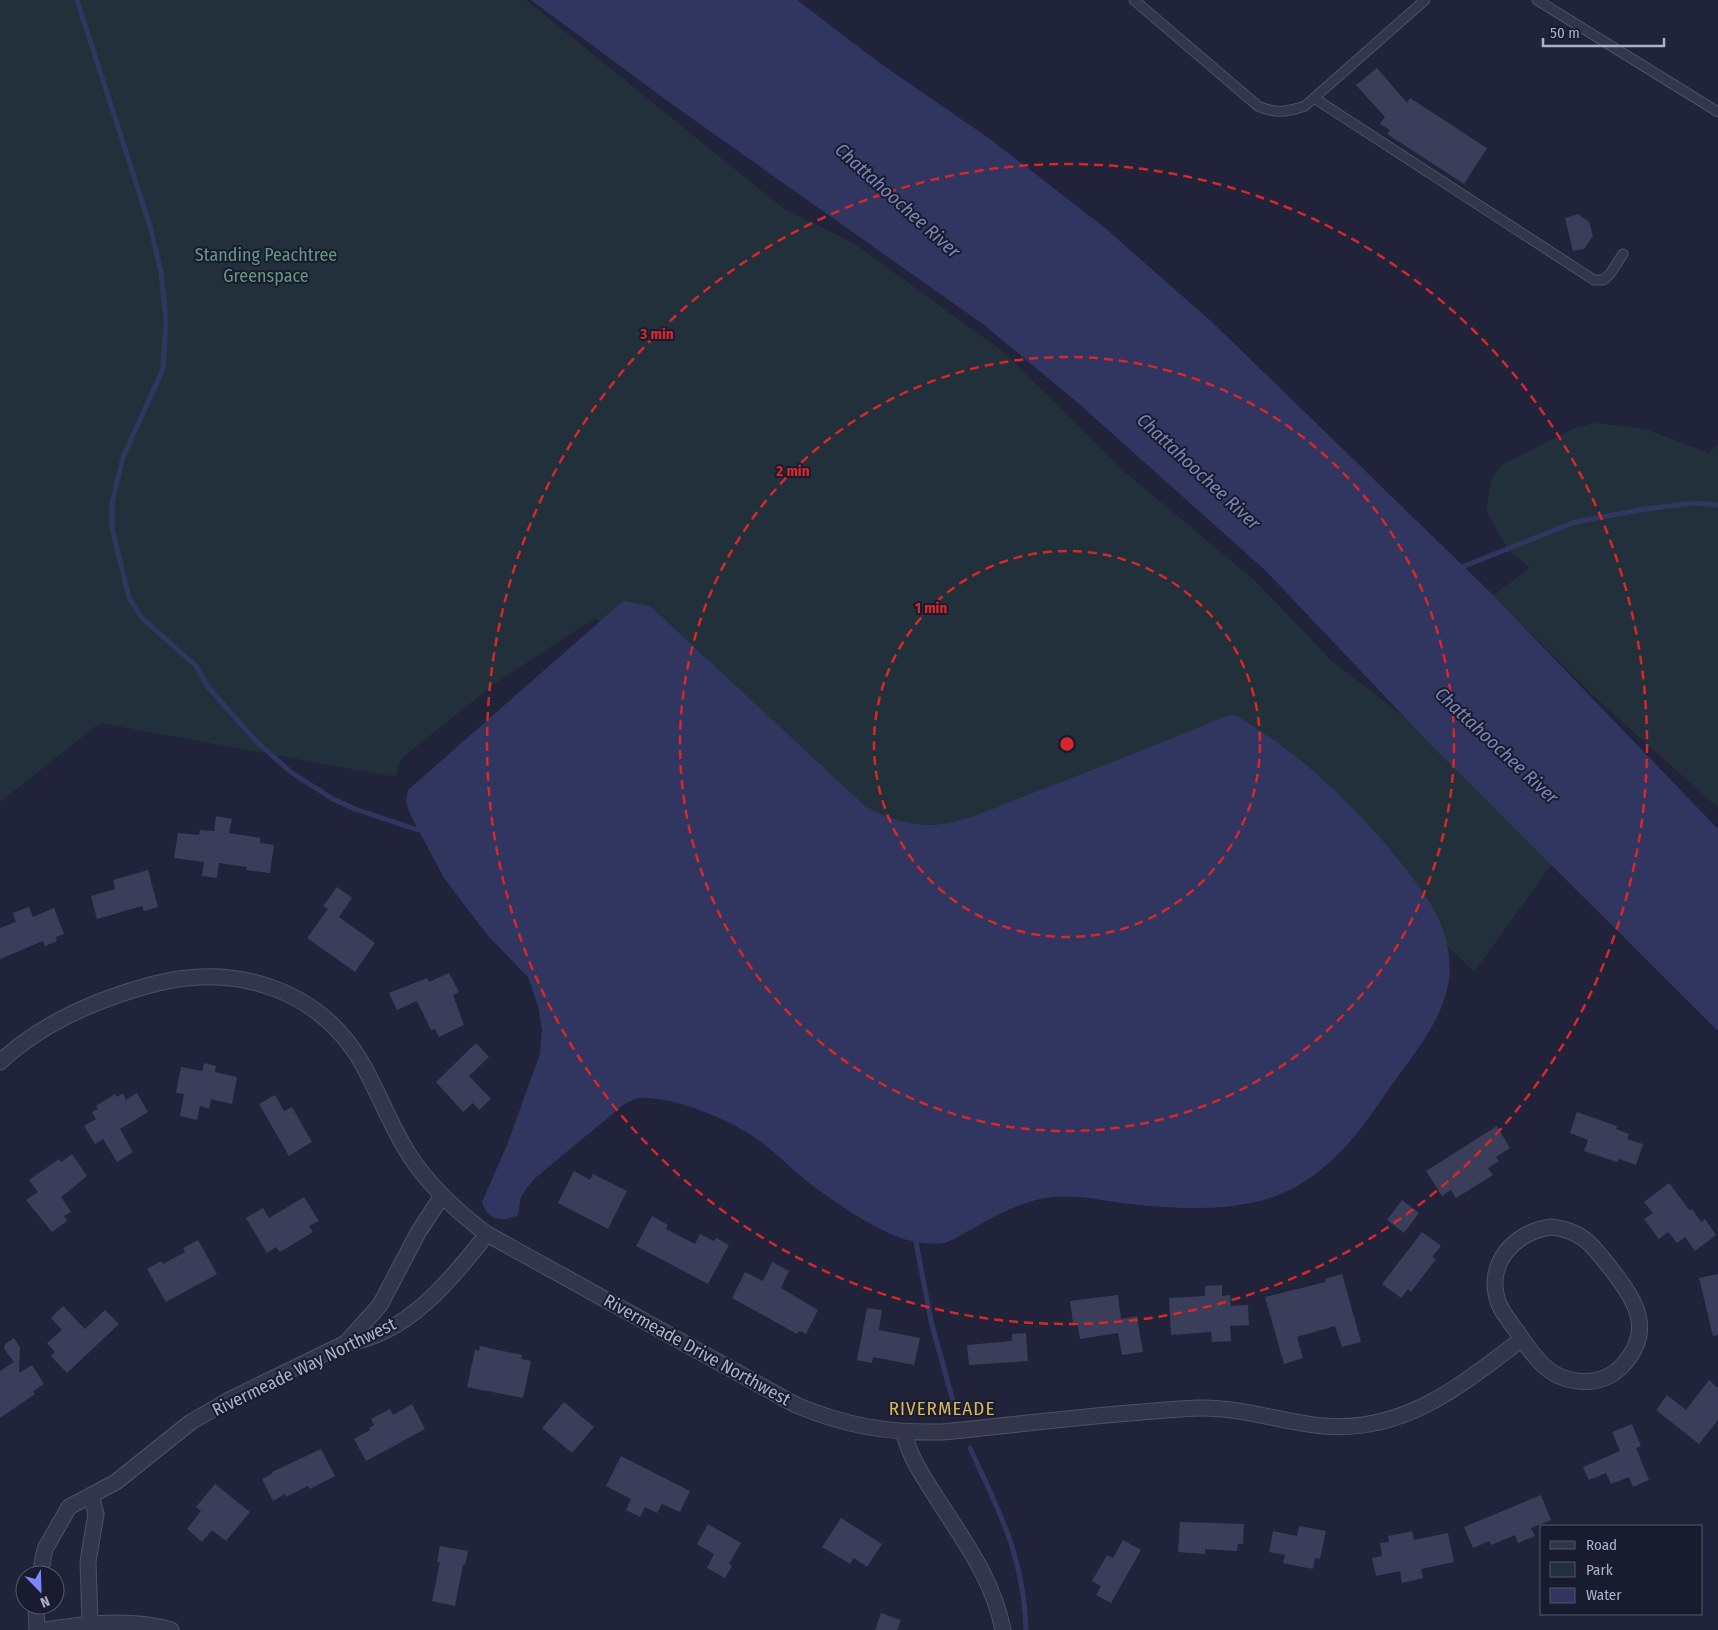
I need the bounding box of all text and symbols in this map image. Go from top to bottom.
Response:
scale bar [1543,15,1664,47]
text: 50 m [1550,24,1580,42]
water label: Chattahoochee River [830,138,966,263]
park label: Standing Peachtree Greenspace [195,244,337,287]
text: 3 min [639,325,674,343]
water label: Chattahoochee River [1132,408,1266,535]
text: 2 min [775,462,810,480]
text: 1 min [915,599,947,617]
water label: Chattahoochee River [1430,682,1564,809]
centre of rings [1058,735,1076,753]
street label: Rivermeade Drive Northwest [600,1289,794,1411]
street label: Rivermeade Way Northwest [209,1313,400,1421]
district label: RIVERMEADE [889,1397,995,1420]
legend [1540,1525,1703,1615]
text: Road [1586,1536,1617,1554]
text: Park [1586,1561,1613,1579]
north arrow [15,1565,65,1615]
text: Water [1586,1586,1622,1604]
text: N [38,1592,52,1611]

